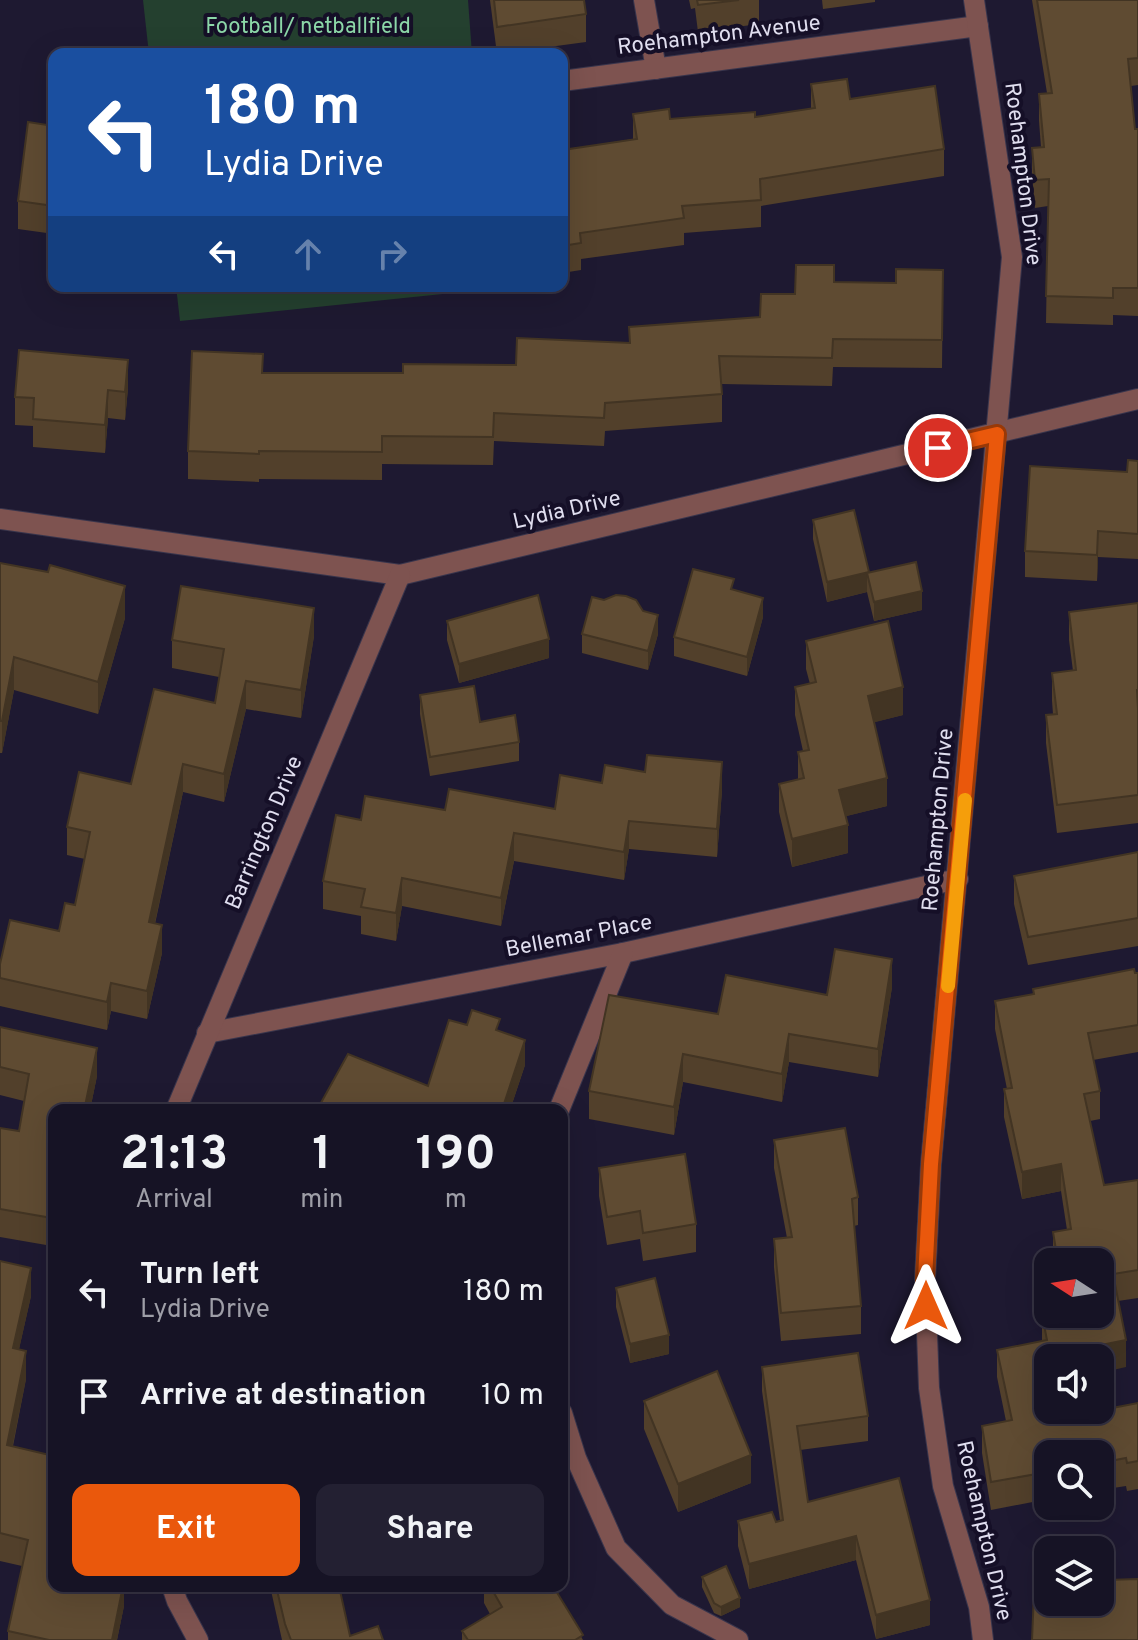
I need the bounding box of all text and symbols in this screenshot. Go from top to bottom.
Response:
street label: Roehampton Avenue [616,10,822,62]
park label: Football/ netballfield [205,14,411,41]
text: 180 m [204,74,361,144]
icon: left [72,80,176,184]
street label: Roehampton Drive [997,81,1047,267]
text: Lydia Drive [204,143,384,189]
icon: left [202,232,246,276]
icon: ahead [286,232,330,276]
icon: right [370,232,414,276]
pin [904,414,972,482]
icon: arrive [916,426,960,470]
street label: Lydia Drive [510,486,624,536]
street label: Roehampton Drive [918,727,960,913]
street label: Barrington Drive [221,752,309,914]
street label: Bellemar Place [503,910,655,964]
text: 21:13 [120,1126,228,1186]
text: 1 [312,1126,331,1186]
text: 190 [416,1126,496,1186]
text: Arrival [135,1184,213,1217]
text: min [300,1184,344,1217]
text: m [445,1184,467,1217]
north arrow [1034,1248,1114,1328]
map controls [1034,1248,1114,1616]
text: Turn left [140,1257,260,1294]
position arrow [884,1264,968,1348]
icon: left [72,1270,116,1314]
text: 180 m [463,1274,544,1311]
text: Lydia Drive [140,1294,270,1327]
button: sound [1034,1344,1114,1424]
icon: arrive [72,1374,116,1418]
text: Arrive at destination [140,1378,426,1415]
text: 10 m [481,1378,544,1415]
street label: Roehampton Drive [949,1438,1017,1624]
button: search [1034,1440,1114,1520]
button: Exit [72,1484,300,1576]
button: Share [316,1484,544,1576]
button: layers [1034,1536,1114,1616]

